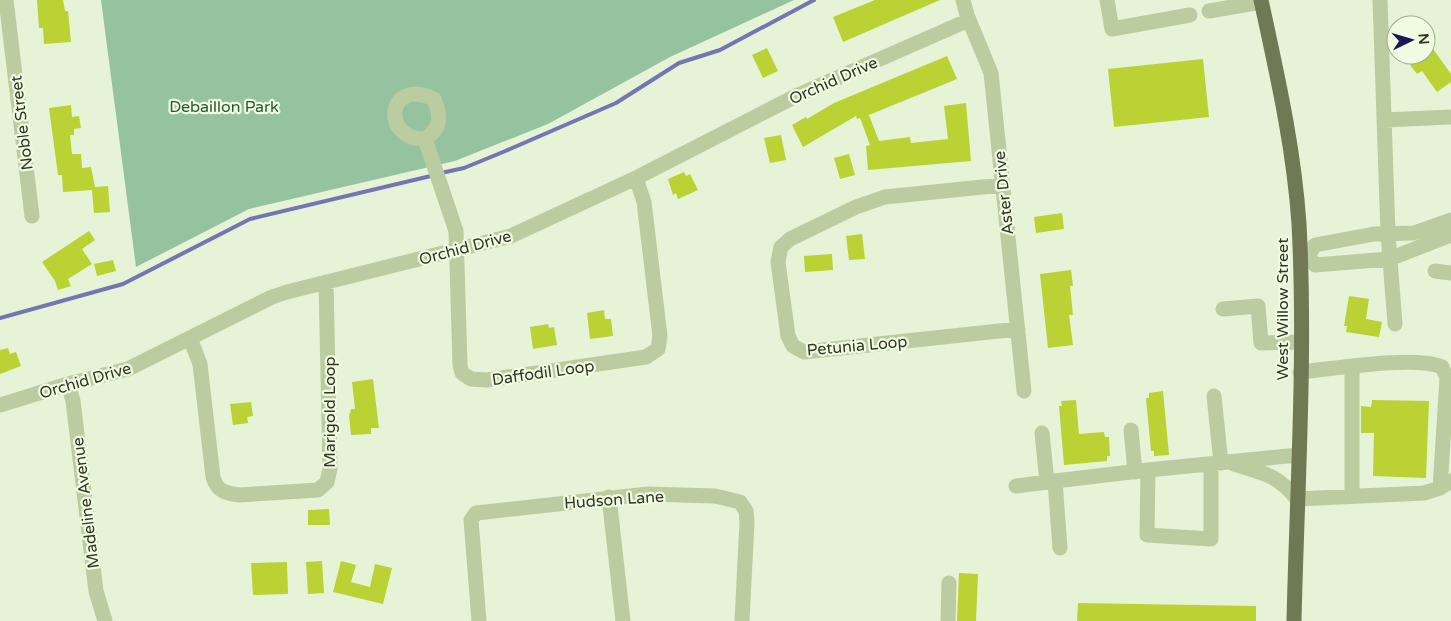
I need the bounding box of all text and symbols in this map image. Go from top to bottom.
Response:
north arrow [1386,15,1436,65]
text: N [1414,33,1432,45]
street label: Orchid Drive [786,53,881,109]
street label: Noble Street [6,74,38,171]
park label: Debaillon Park [169,97,279,117]
street label: Aster Drive [990,150,1018,236]
street label: Orchid Drive [417,226,514,270]
street label: West Willow Street [1273,238,1293,380]
street label: Petunia Loop [806,332,908,360]
street label: Marigold Loop [320,356,340,468]
street label: Daffodil Loop [491,356,596,390]
street label: Orchid Drive [37,358,134,404]
street label: Madeline Avenue [68,436,104,570]
street label: Hudson Lane [563,487,665,513]

